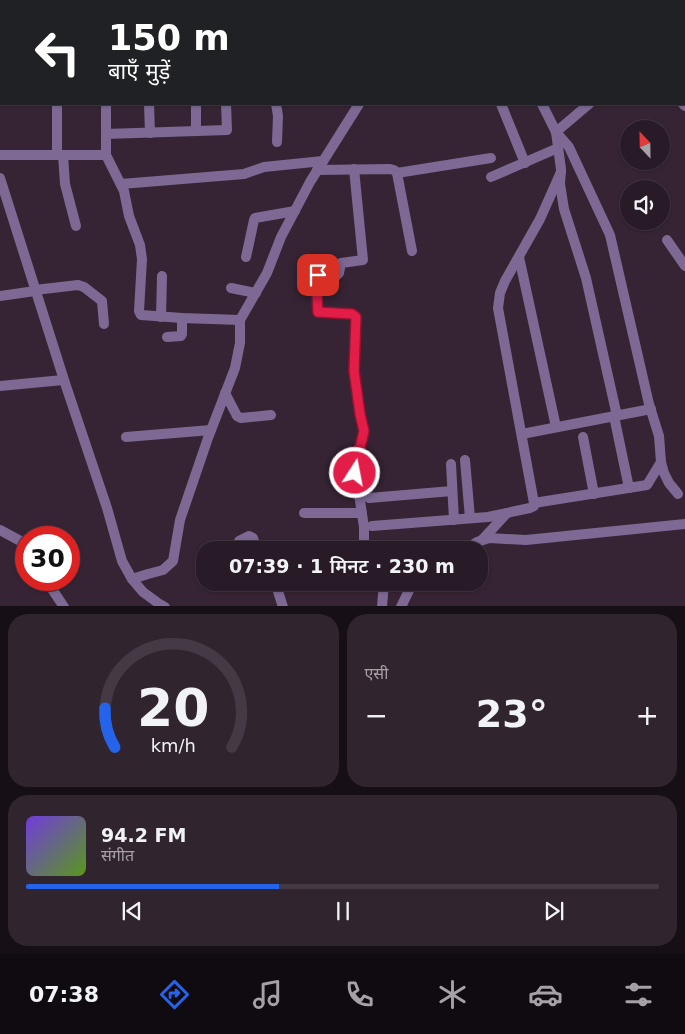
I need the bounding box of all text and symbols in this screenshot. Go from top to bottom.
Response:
text: 150 m [108,18,230,58]
icon: left [25,20,90,85]
text: बाएँ मुड़ें [108,59,170,84]
north arrow [620,120,670,170]
map controls [620,120,670,230]
button: sound [620,180,670,230]
pin [297,254,339,296]
icon: arrive [304,261,332,289]
position arrow [328,446,380,498]
speed limit sign: 30 [15,526,80,591]
text: 07:39 · 1 मिनट · 230 m [229,555,455,577]
text: एसी [365,664,388,683]
text: 20 [137,678,209,738]
text: 23° [476,692,548,736]
text: − [365,699,388,732]
text: + [636,699,659,732]
text: km/h [151,735,196,756]
text: 94.2 FM [101,824,186,846]
text: संगीत [101,846,134,865]
icon: previous [118,897,146,925]
icon: pause [329,897,357,925]
icon: next [540,897,568,925]
icon: directions [157,977,192,1012]
icon: music [250,977,285,1012]
icon: phone [342,977,377,1012]
icon: climate [435,977,470,1012]
icon: car [528,977,563,1012]
icon: filters [621,977,656,1012]
text: 07:38 [29,982,99,1007]

